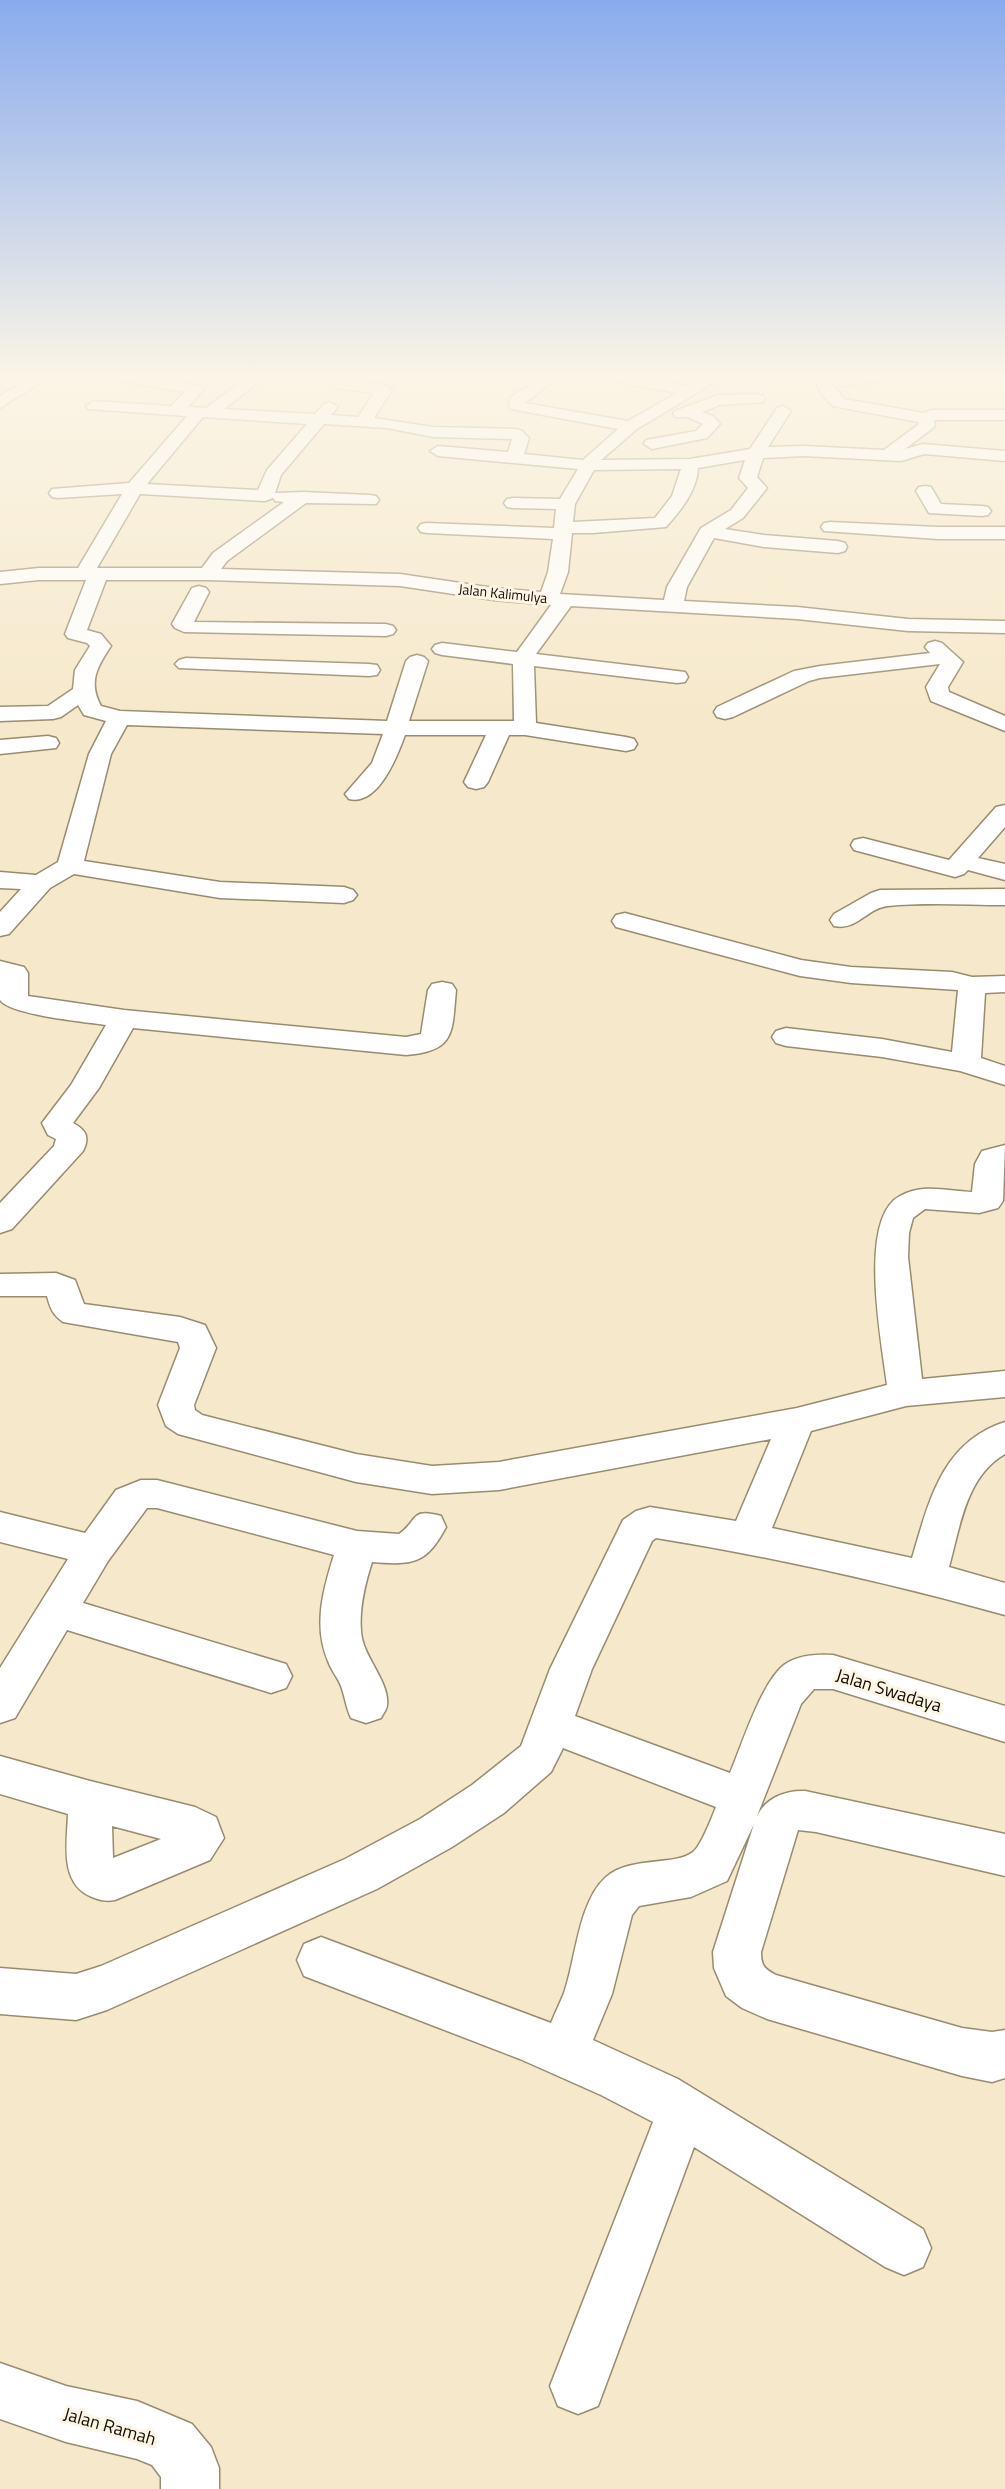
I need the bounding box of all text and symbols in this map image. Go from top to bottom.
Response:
street label: Jalan Kalimulya [458,578,548,608]
street label: Jalan Swadaya [833,1661,945,1719]
street label: Jalan Ramah [61,2400,159,2452]

